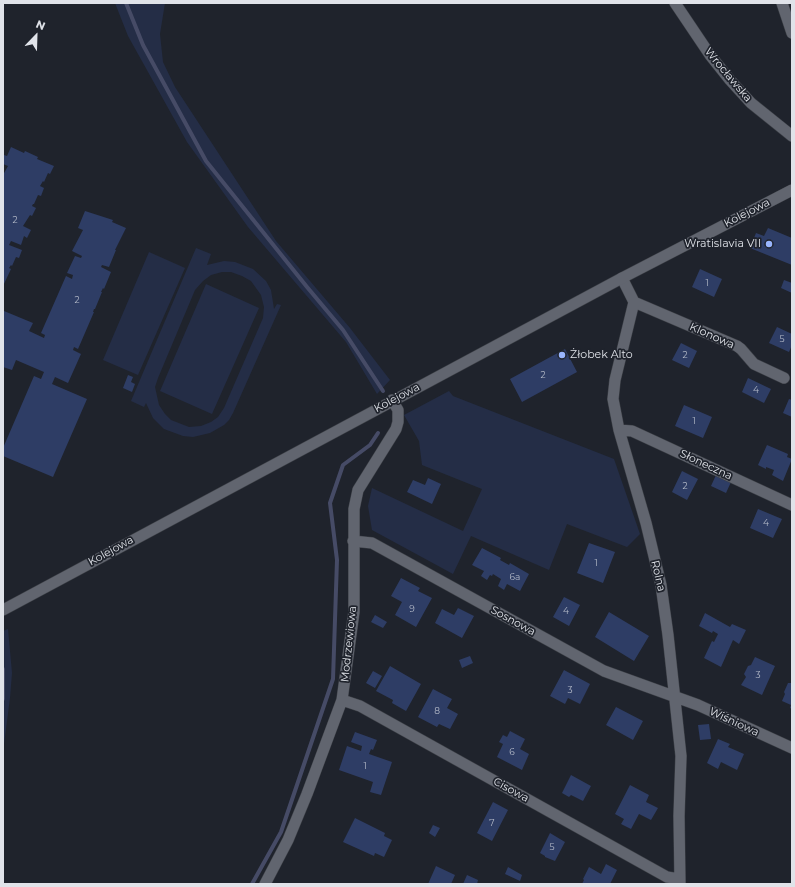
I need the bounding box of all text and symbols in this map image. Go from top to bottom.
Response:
north arrow [16,16,56,56]
text: N [34,17,48,33]
street label: Wrocławska [702,45,754,105]
street label: Kolejowa [722,196,772,230]
house number: 2 [12,215,18,225]
place label: Wratislavia VII [684,237,761,251]
marker: Wratislavia VII [764,239,774,249]
house number: 1 [705,278,709,288]
house number: 2 [74,295,80,305]
street label: Klonowa [687,320,737,352]
house number: 5 [779,334,785,344]
place label: Żłobek Alto [570,348,633,362]
marker: Żłobek Alto [557,350,567,360]
house number: 2 [682,350,688,360]
house number: 2 [540,370,546,380]
street label: Kolejowa [372,381,422,415]
house number: 4 [753,385,759,395]
house number: 1 [692,416,696,426]
street label: Słoneczna [678,447,734,483]
house number: 2 [682,481,688,491]
house number: 4 [763,518,769,528]
street label: Kolejowa [86,533,136,569]
house number: 1 [594,558,598,568]
street label: Rolna [648,559,668,593]
house number: 6a [510,572,520,582]
street label: Sosnowa [488,603,538,639]
house number: 9 [409,604,415,614]
street label: Modrzewiowa [338,605,360,683]
house number: 4 [563,606,569,616]
house number: 3 [755,670,761,680]
house number: 3 [567,685,573,695]
street label: Wiśniowa [707,705,761,739]
house number: 8 [434,706,440,716]
house number: 6 [509,747,515,757]
house number: 1 [363,761,367,771]
street label: Cisowa [491,775,531,805]
house number: 7 [489,818,495,828]
house number: 5 [549,842,555,852]

